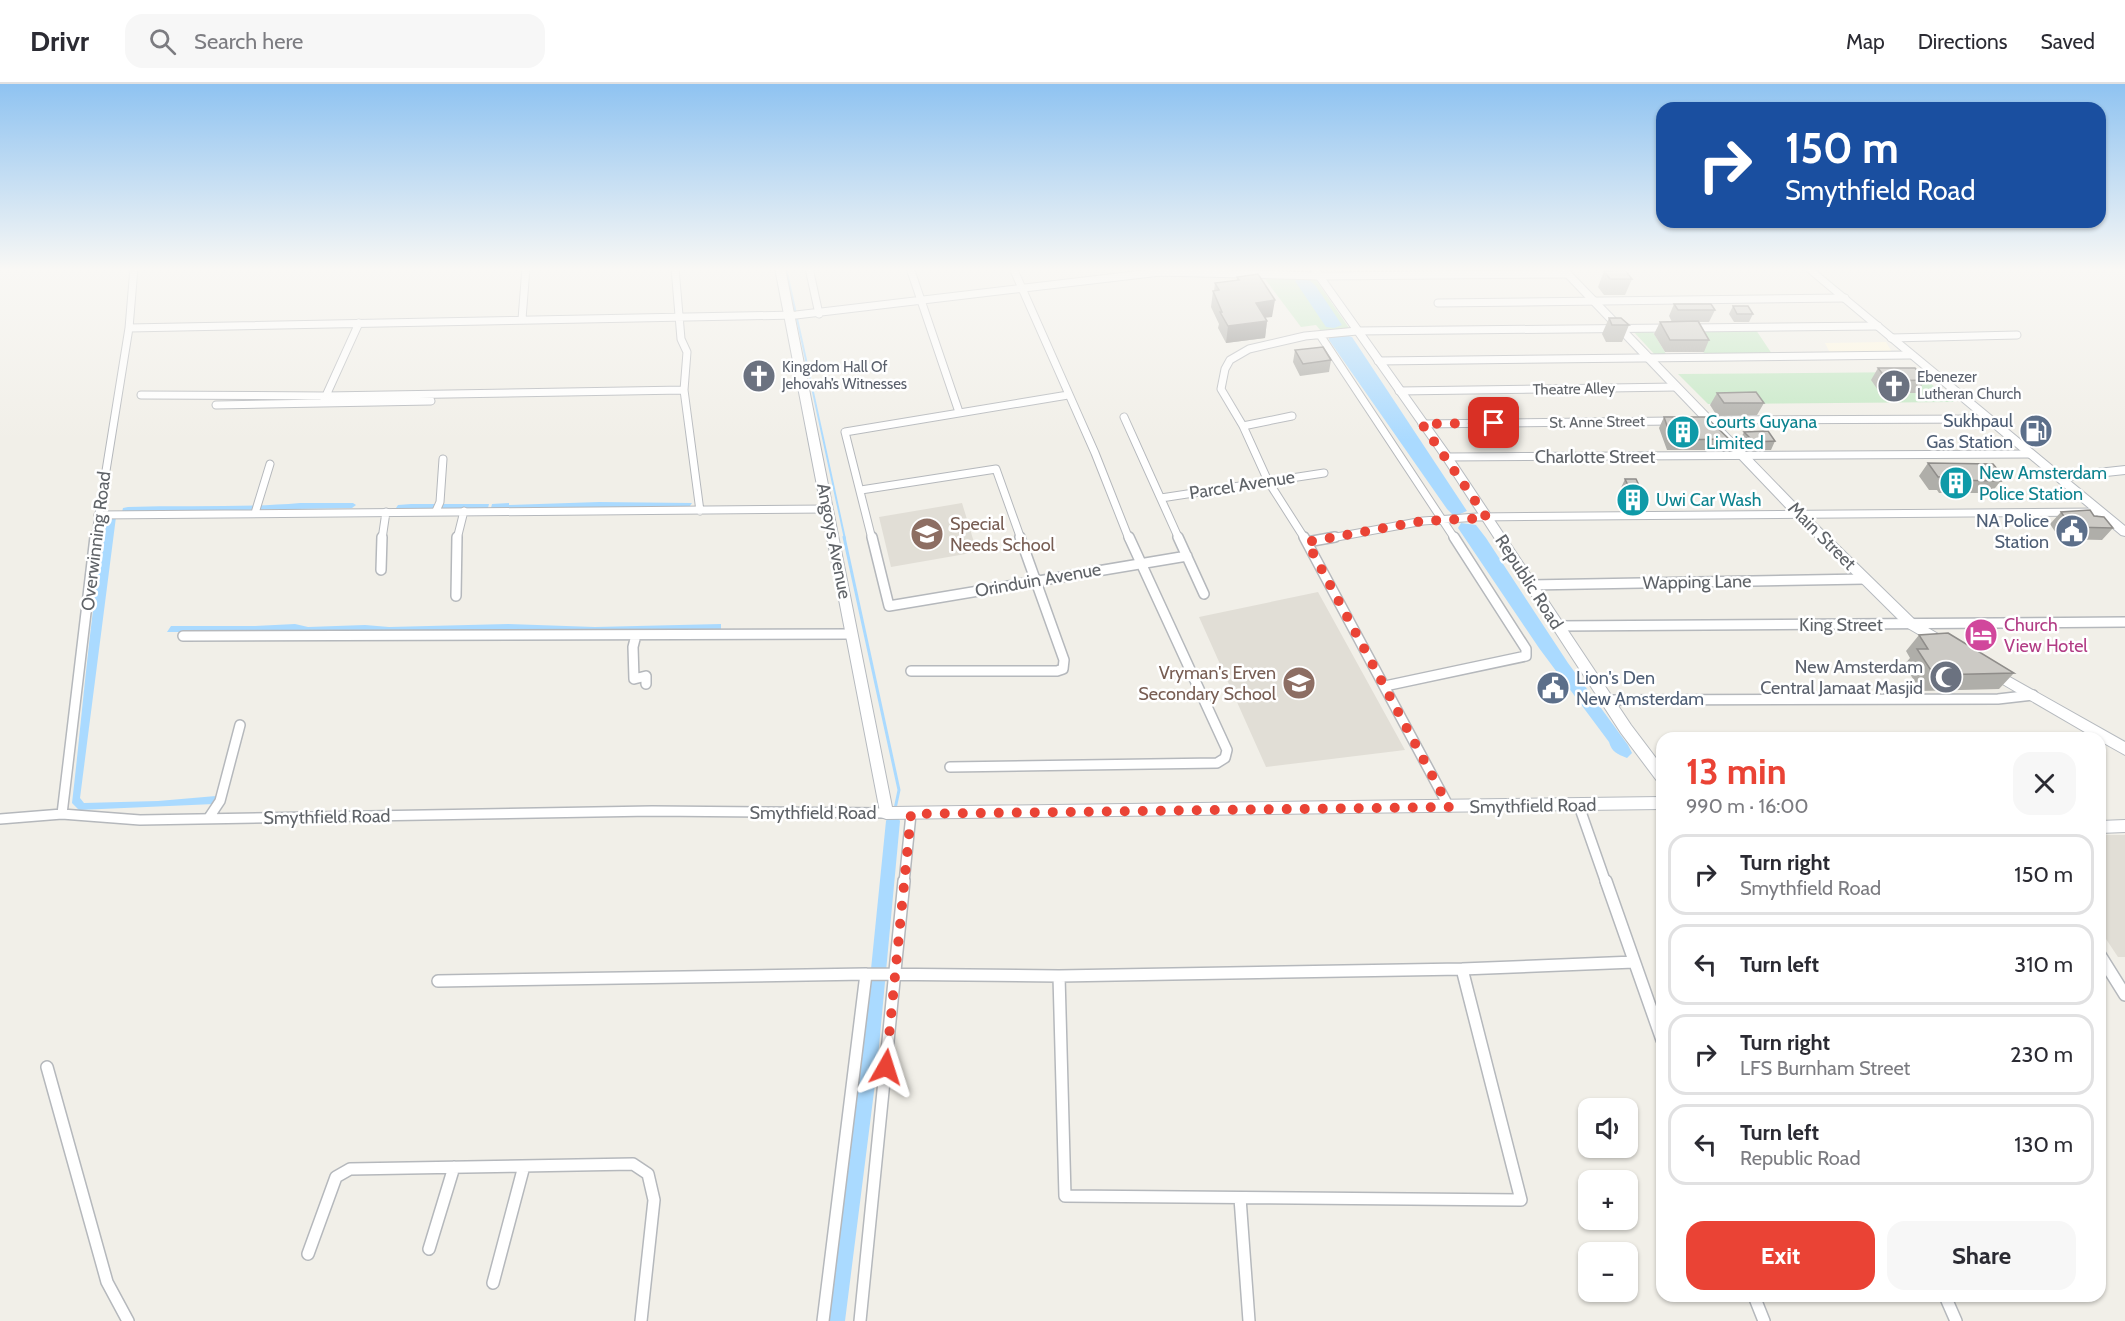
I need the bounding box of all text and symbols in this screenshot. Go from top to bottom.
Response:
search box [125,14,545,68]
text: Drivr [30,24,89,58]
icon: search [146,25,179,58]
text: Search here [194,28,303,55]
text: Map [1846,29,1885,54]
text: Directions [1918,29,2007,54]
text: Saved [2040,29,2095,54]
text: 150 m [1785,122,1899,174]
icon: right [1686,126,1764,204]
text: Smythfield Road [1785,174,1976,207]
church icon: Kingdom Hall Of Jehovah’s Witnesses [741,358,777,394]
place label: Kingdom Hall Of Jehovah’s Witnesses [781,358,907,393]
church icon: Ebenezer Lutheran Church [1876,368,1912,404]
place label: Ebenezer Lutheran Church [1917,368,2021,403]
street label: Theatre Alley [1532,379,1616,399]
pin [1468,397,1519,448]
icon: arrive [1477,406,1510,439]
place label: Sukhpaul Gas Station [1926,410,2014,453]
place label: Courts Guyana Limited [1706,411,1818,454]
street label: St. Anne Street [1549,412,1645,432]
fuel station icon: Sukhpaul Gas Station [2018,413,2054,449]
building icon: Courts Guyana Limited [1665,414,1701,450]
street label: Charlotte Street [1535,446,1655,468]
place label: New Amsterdam Police Station [1979,462,2107,505]
building icon: New Amsterdam Police Station [1938,465,1974,501]
street label: Parcel Avenue [1188,466,1296,504]
street label: Overwinning Road [77,470,115,612]
street label: Angoys Avenue [812,481,856,601]
building icon: Uwi Car Wash [1615,482,1651,518]
place label: Uwi Car Wash [1656,489,1761,511]
street label: Main Street [1783,497,1861,575]
place label: NA Police Station [1976,510,2049,553]
place label: Special Needs School [950,513,1056,556]
public building icon: NA Police Station [2054,513,2090,549]
school or university icon: Special Needs School [909,516,945,552]
street label: Republic Road [1490,531,1568,633]
street label: Orinduin Avenue [973,558,1103,602]
street label: Wapping Lane [1642,570,1752,594]
street label: King Street [1799,614,1883,636]
place label: Church View Hotel [2004,614,2088,657]
hotel icon: Church View Hotel [1963,617,1999,653]
place label: New Amsterdam Central Jamaat Masjid [1760,656,1923,699]
mosque icon: New Amsterdam Central Jamaat Masjid [1928,659,1964,695]
place label: Vryman's Erven Secondary School [1138,662,1277,705]
school or university icon: Vryman's Erven Secondary School [1281,665,1317,701]
place label: Lion's Den New Amsterdam [1576,667,1704,710]
public building icon: Lion's Den New Amsterdam [1535,670,1571,706]
text: 13 min [1686,749,1787,793]
button: close [2013,752,2076,815]
street label: Smythfield Road [1469,794,1597,818]
text: 990 m · 16:00 [1686,794,1808,818]
street label: Smythfield Road [750,802,877,824]
street label: Smythfield Road [263,805,391,829]
text: Turn right [1740,849,1830,876]
icon: right [1689,858,1722,891]
text: 150 m [2014,861,2073,888]
text: Smythfield Road [1740,876,1881,900]
icon: left [1689,948,1722,981]
text: Turn left [1740,951,1819,978]
text: 310 m [2014,951,2073,978]
text: Turn right [1740,1029,1830,1056]
position arrow [854,1035,918,1099]
icon: right [1689,1038,1722,1071]
text: 230 m [2010,1041,2073,1068]
text: LFS Burnham Street [1740,1056,1910,1080]
map controls [1578,1098,1638,1302]
button: sound [1578,1098,1638,1158]
text: Turn left [1740,1119,1819,1146]
icon: left [1689,1128,1722,1161]
text: 130 m [2014,1131,2073,1158]
text: Republic Road [1740,1146,1861,1170]
button: + [1578,1170,1638,1230]
button: Exit [1686,1221,1875,1290]
button: Share [1887,1221,2076,1290]
button: − [1578,1242,1638,1302]

